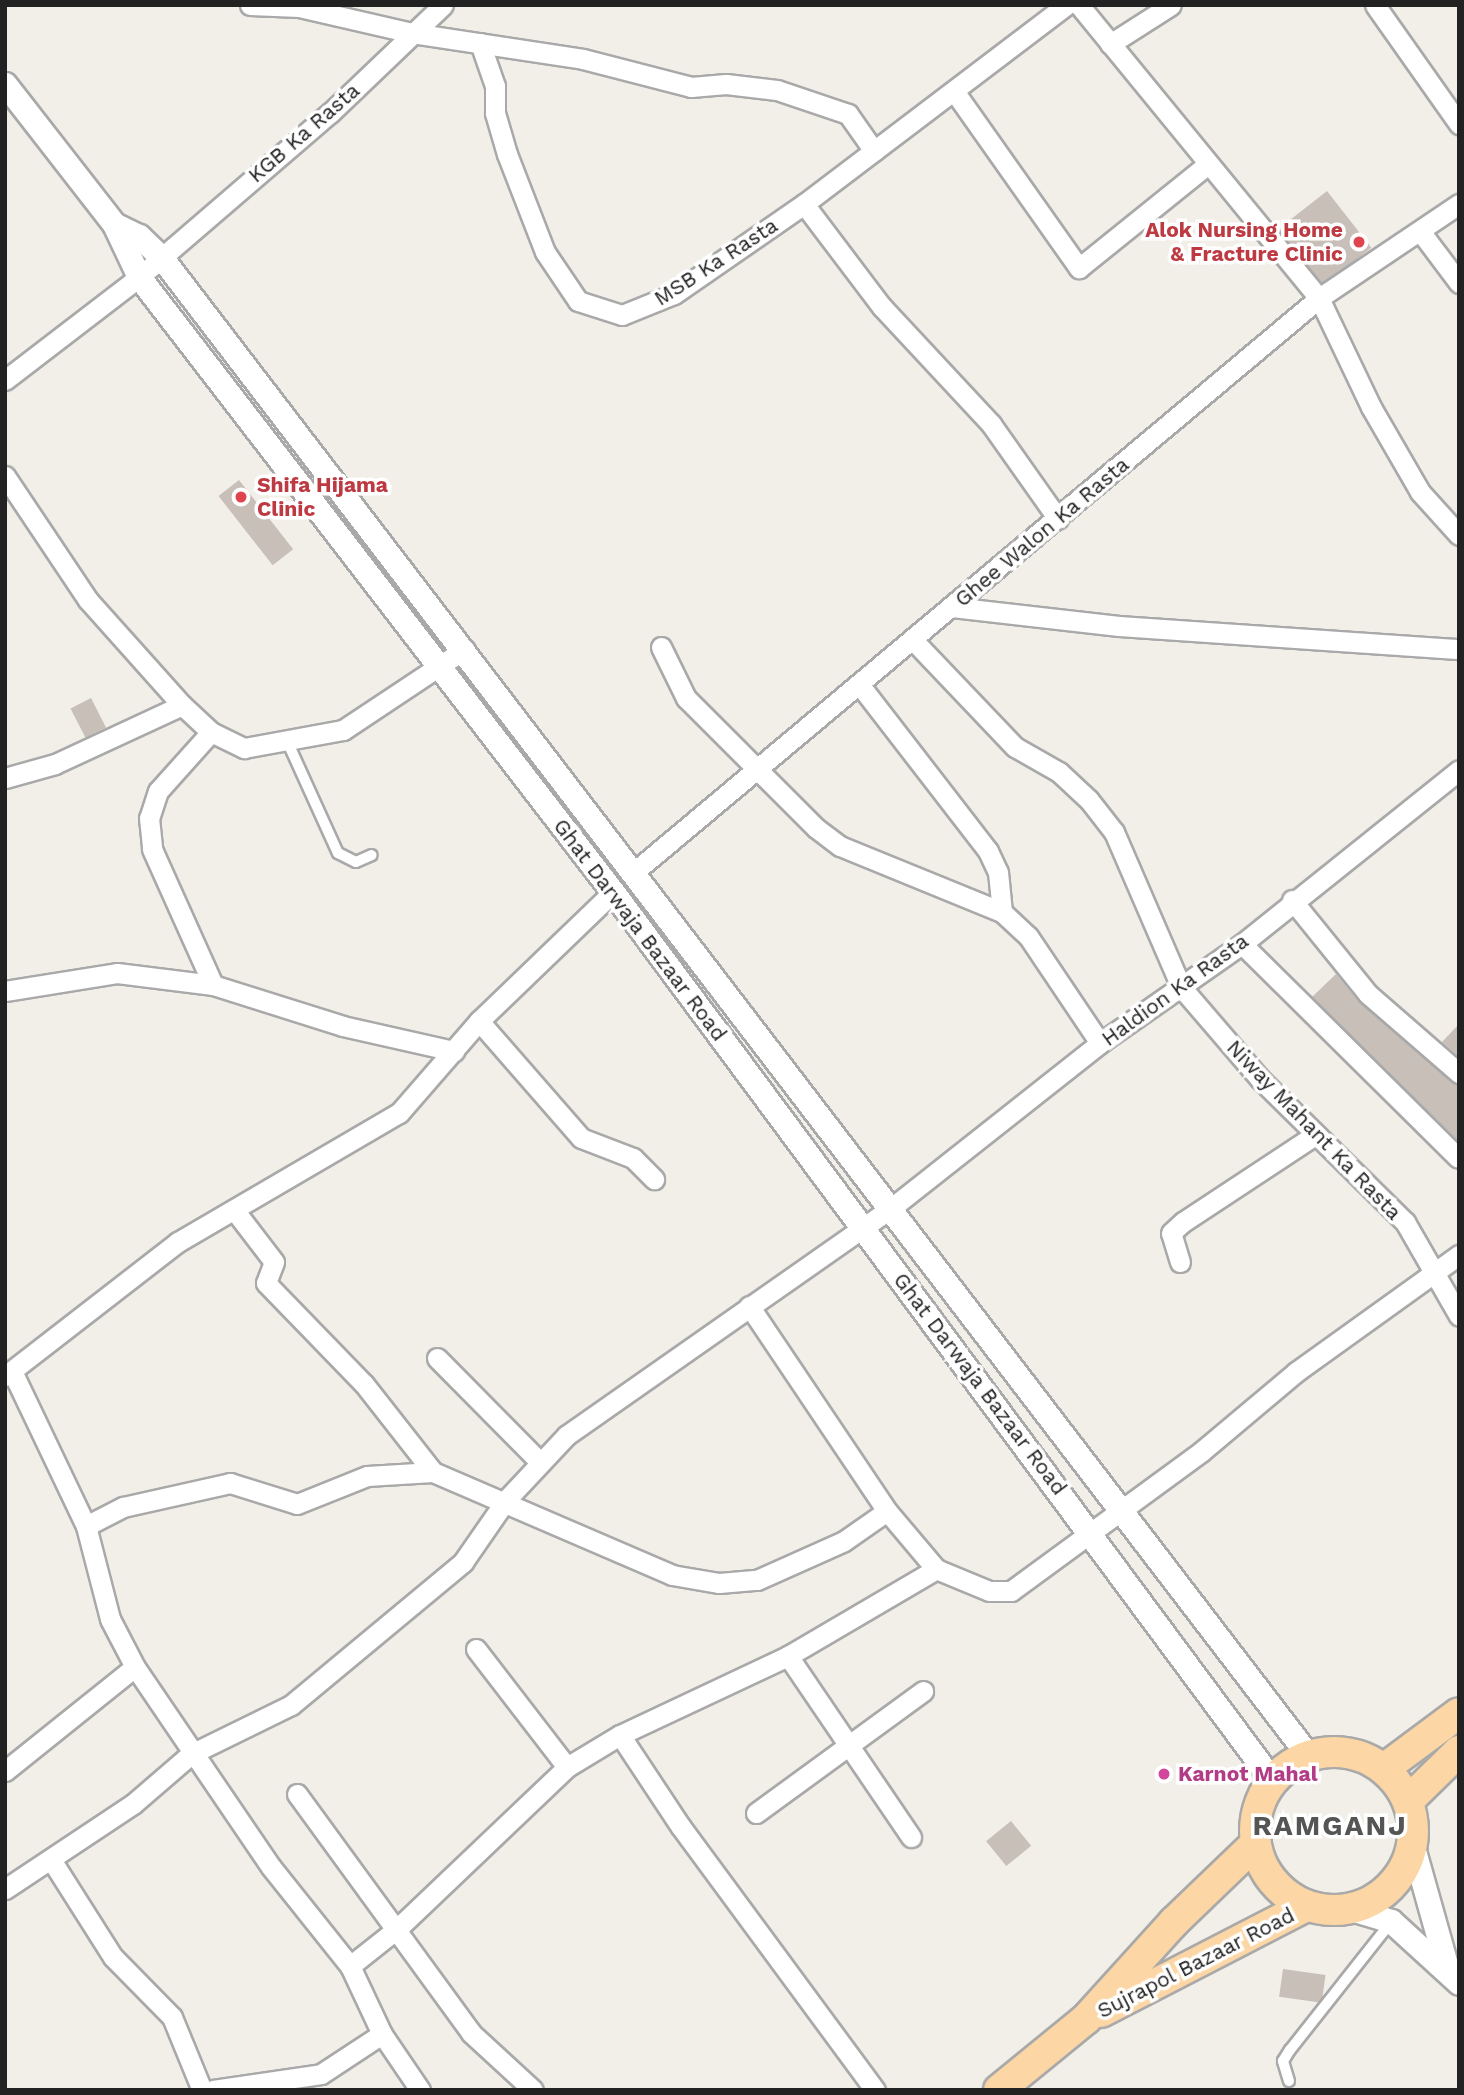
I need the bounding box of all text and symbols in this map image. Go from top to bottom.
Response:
street label: KGB Ka Rasta [243,78,365,188]
street label: MSB Ka Rasta [649,213,783,311]
place label: Alok Nursing Home & Fracture Clinic [1145,217,1343,267]
marker: Alok Nursing Home & Fracture Clinic [1349,232,1369,252]
street label: Ghee Walon Ka Rasta [950,452,1134,612]
place label: Shifa Hijama Clinic [257,472,388,522]
marker: Shifa Hijama Clinic [231,487,251,507]
street label: Ghat Darwaja Bazaar Road [548,814,732,1046]
street label: Haldion Ka Rasta [1097,928,1253,1052]
street label: Niway Mahant Ka Rasta [1221,1035,1407,1225]
street label: Ghat Darwaja Bazaar Road [888,1268,1072,1500]
place label: Karnot Mahal [1178,1761,1318,1787]
marker: Karnot Mahal [1156,1766,1172,1782]
district label: RAMGANJ [1253,1809,1407,1843]
street label: Sujrapol Bazaar Road [1093,1902,1299,2024]

